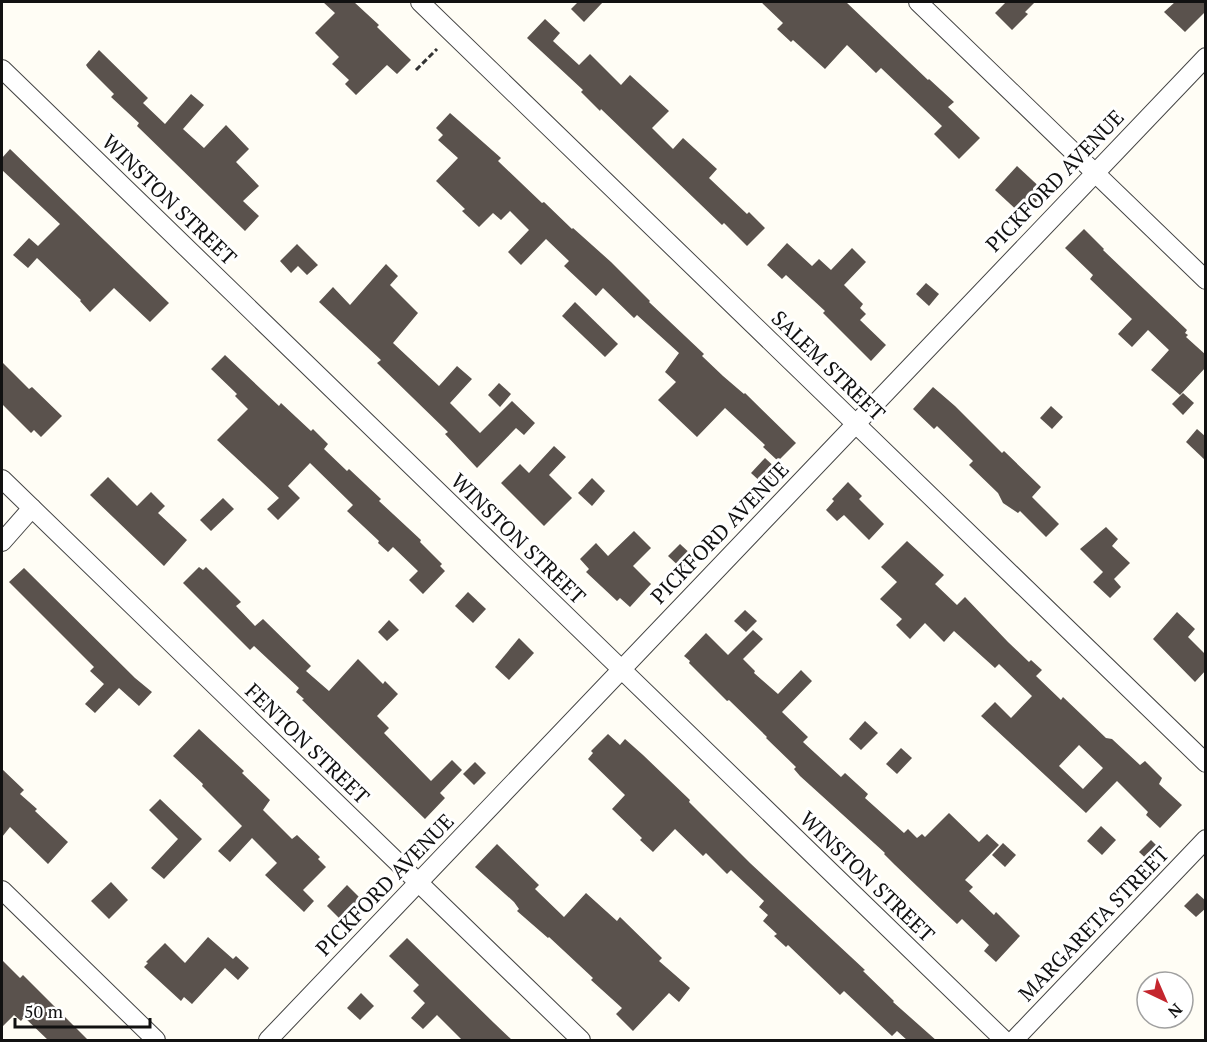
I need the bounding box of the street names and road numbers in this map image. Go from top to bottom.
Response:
street label: PICKFORD AVENUE [979,103,1129,257]
street label: WINSTON STREET [96,128,243,271]
street label: SALEM STREET [766,304,892,427]
street label: PICKFORD AVENUE [644,455,794,609]
street label: WINSTON STREET [445,467,592,610]
street label: FENTON STREET [239,677,376,810]
street label: WINSTON STREET [794,805,941,948]
street label: PICKFORD AVENUE [309,807,459,961]
street label: MARGARETA STREET [1012,840,1175,1007]

